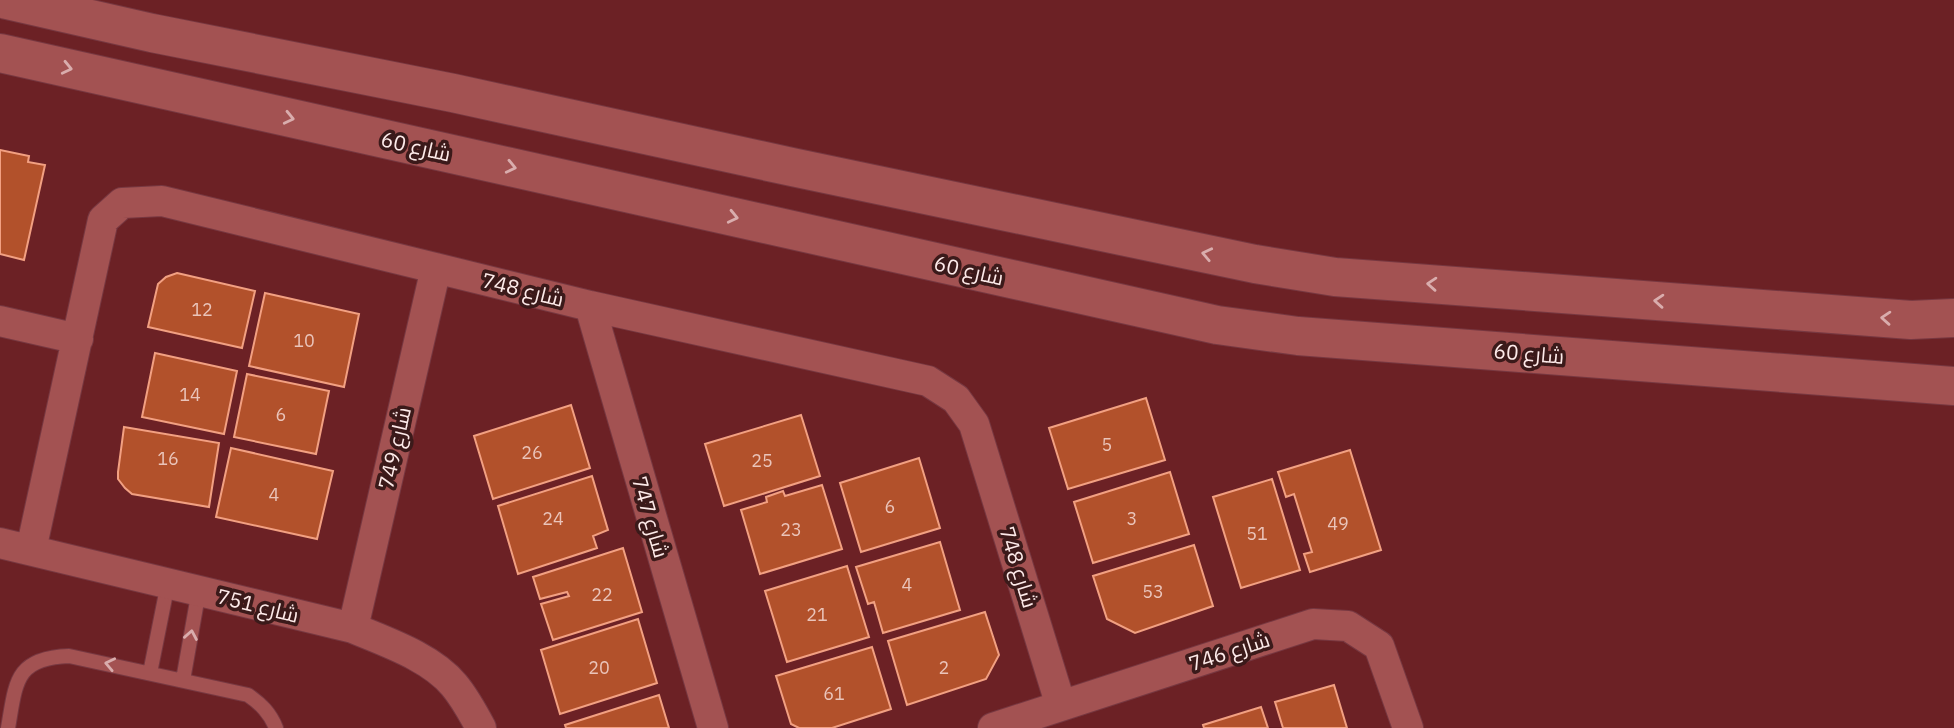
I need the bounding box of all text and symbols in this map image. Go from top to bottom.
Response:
one-way arrow [61,60,73,74]
one-way arrow [283,109,295,124]
street label: شارع 60 [378,124,454,169]
one-way arrow [505,159,517,173]
one-way arrow [727,208,739,223]
one-way arrow [1201,247,1213,262]
street label: شارع 60 [931,248,1007,293]
street label: شارع 748 [479,265,567,314]
one-way arrow [1426,277,1437,292]
one-way arrow [1653,294,1664,309]
house number: 12 [191,298,213,321]
one-way arrow [1880,311,1891,326]
house number: 10 [293,329,315,352]
street label: شارع 60 [1492,336,1566,371]
house number: 14 [179,383,201,406]
house number: 6 [276,403,286,426]
street label: شارع 749 [371,404,418,492]
house number: 5 [1102,433,1112,456]
house number: 26 [521,441,543,464]
house number: 16 [157,447,179,470]
house number: 25 [751,449,773,472]
street label: شارع 747 [625,473,676,561]
house number: 4 [269,483,280,506]
house number: 6 [885,495,895,518]
house number: 24 [542,507,564,530]
house number: 3 [1127,507,1137,530]
house number: 49 [1327,512,1349,535]
house number: 23 [780,518,802,541]
house number: 51 [1246,522,1268,545]
street label: شارع 748 [992,523,1045,611]
house number: 4 [902,573,913,596]
house number: 53 [1142,580,1164,603]
street label: شارع 751 [214,581,302,630]
house number: 22 [591,583,613,606]
house number: 21 [806,603,828,626]
street label: شارع 746 [1185,625,1273,678]
one-way arrow [183,629,198,641]
house number: 20 [588,656,610,679]
house number: 2 [939,656,949,679]
one-way arrow [104,658,116,673]
house number: 61 [823,682,845,705]

